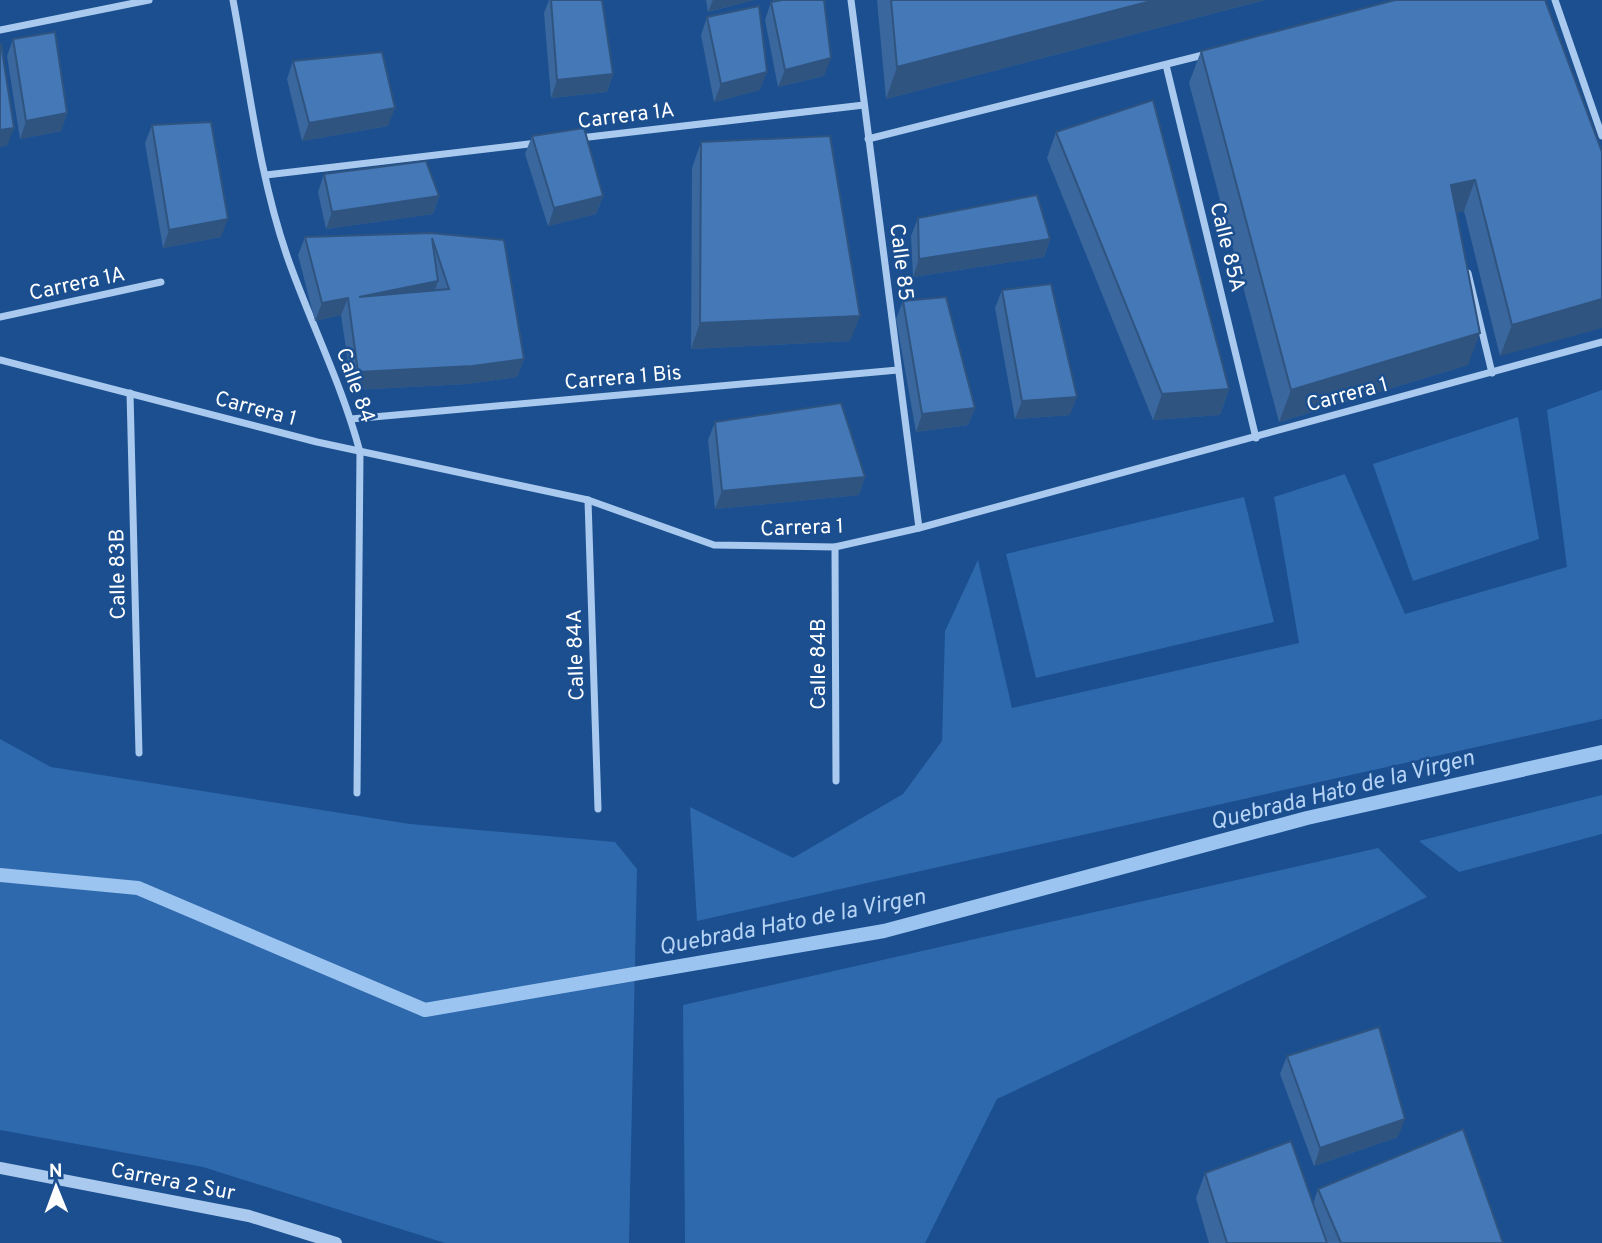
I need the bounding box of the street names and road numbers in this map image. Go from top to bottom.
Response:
street label: Carrera 1A [576,97,676,136]
street label: Calle 85A [1202,200,1251,295]
street label: Calle 85 [882,222,919,302]
street label: Carrera 1A [27,261,128,308]
street label: Calle 84 [329,344,381,427]
street label: Carrera 1 Bis [563,360,683,397]
street label: Carrera 1 [1303,372,1391,419]
street label: Carrera 1 [212,386,300,433]
street label: Carrera 1 [760,514,844,543]
street label: Calle 83B [104,528,133,620]
street label: Calle 84A [561,609,592,701]
street label: Calle 84B [806,618,833,710]
street label: Carrera 2 Sur [108,1157,237,1208]

